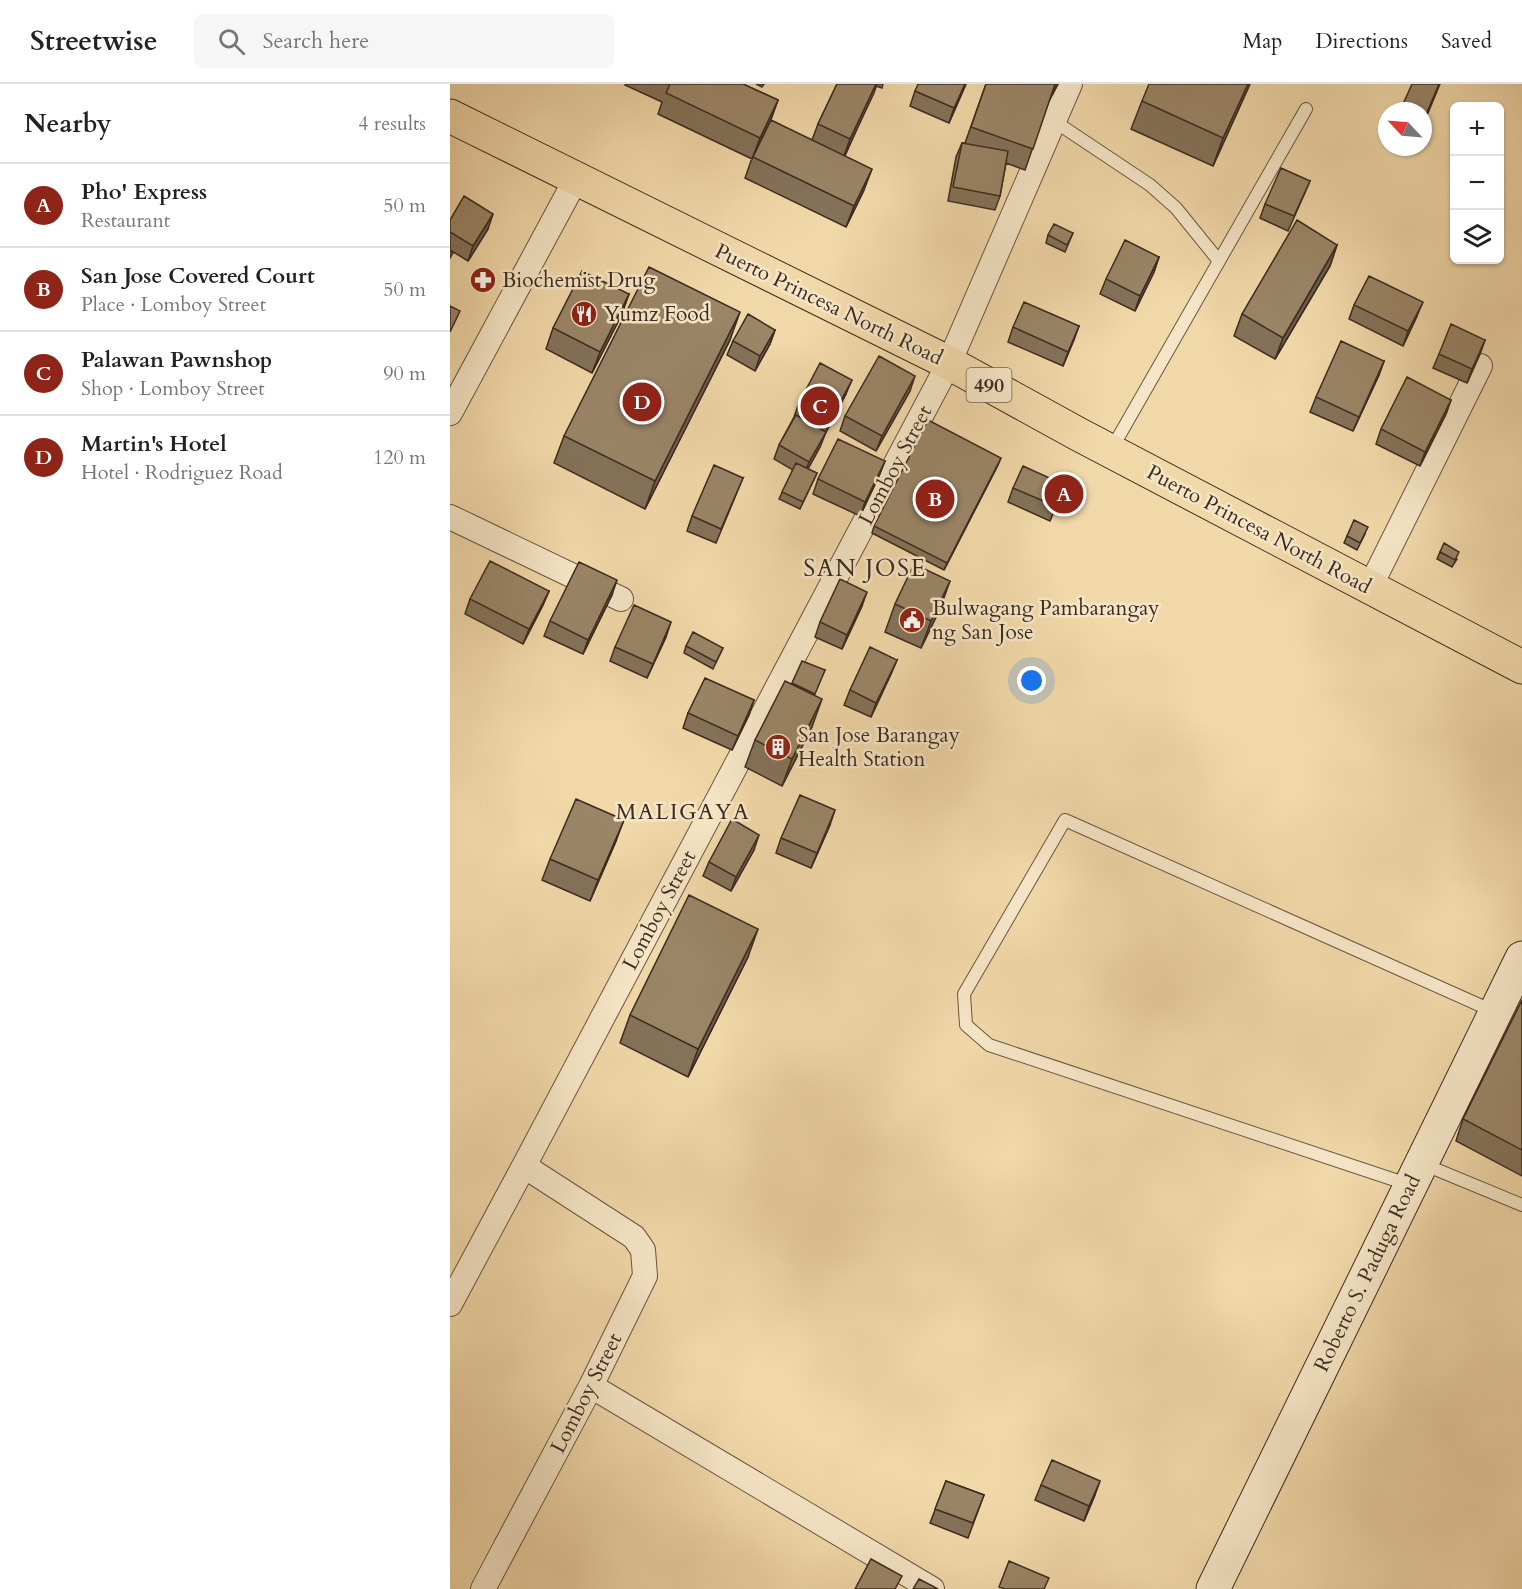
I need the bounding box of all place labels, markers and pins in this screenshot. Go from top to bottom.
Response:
pharmacy icon: Biochemist Drug [468,265,498,295]
place label: Biochemist Drug [502,266,655,295]
restaurant icon: Yumz Food [569,299,599,329]
place label: Yumz Food [604,300,710,329]
pin: D [622,380,662,424]
pin: C [800,384,839,428]
pin: A [1044,472,1084,516]
pin: B [916,476,954,522]
place label: Bulwagang Pambarangay ng San Jose [932,594,1159,647]
public building icon: Bulwagang Pambarangay ng San Jose [897,605,927,635]
place label: San Jose Barangay Health Station [798,721,960,774]
building icon: San Jose Barangay Health Station [763,732,793,762]

